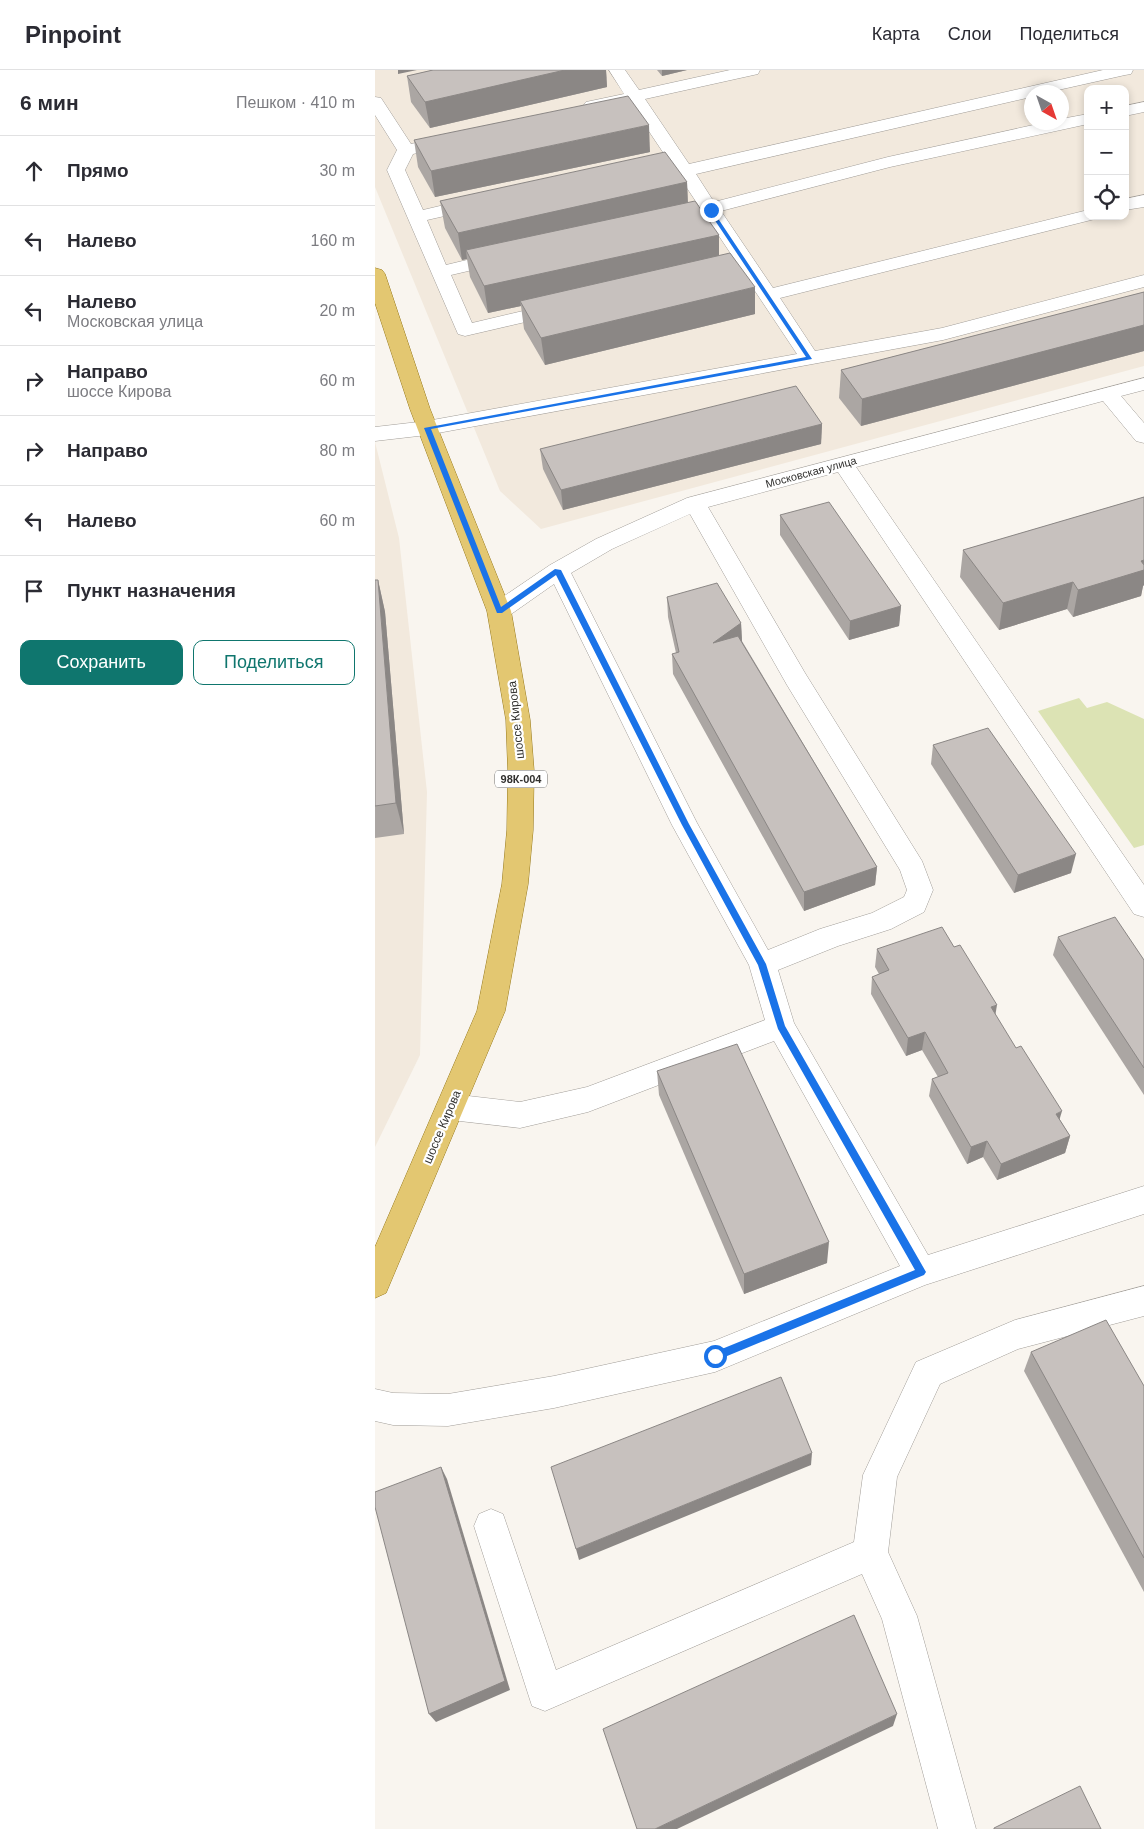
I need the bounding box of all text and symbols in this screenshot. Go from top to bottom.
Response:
text: Pinpoint [25,21,121,48]
text: Карта [872,24,920,44]
text: Слои [948,24,992,44]
text: Поделиться [1020,24,1119,44]
north arrow [1024,85,1069,130]
map controls [1084,85,1129,220]
button: + [1084,85,1129,130]
text: 6 мин [20,91,79,114]
text: Пешком · 410 m [236,94,355,111]
button: − [1084,130,1129,175]
icon: ahead [20,157,48,185]
text: Прямо [67,160,129,181]
text: 30 m [319,162,355,179]
button: locate [1084,175,1129,220]
route end [700,199,723,222]
icon: left [20,227,48,255]
text: Налево [67,230,137,251]
text: 160 m [311,232,355,249]
text: Налево [67,291,137,312]
icon: left [20,297,48,325]
text: 20 m [319,302,355,319]
text: Московская улица [67,313,203,330]
text: Направо [67,361,148,382]
icon: right [20,367,48,395]
text: 60 m [319,372,355,389]
text: шоссе Кирова [67,383,171,400]
icon: right [20,437,48,465]
text: Направо [67,440,148,461]
text: 80 m [319,442,355,459]
street label: Московская улица [764,454,859,490]
icon: left [20,507,48,535]
text: Налево [67,510,137,531]
text: 60 m [319,512,355,529]
icon: arrive [20,577,48,605]
text: Пункт назначения [67,580,236,601]
button: Сохранить [20,640,183,685]
button: Поделиться [193,640,355,685]
street label: шоссе Кирова [505,680,527,760]
road number: 98К-004 [495,771,547,788]
street label: шоссе Кирова [420,1088,464,1166]
route start [704,1345,727,1368]

